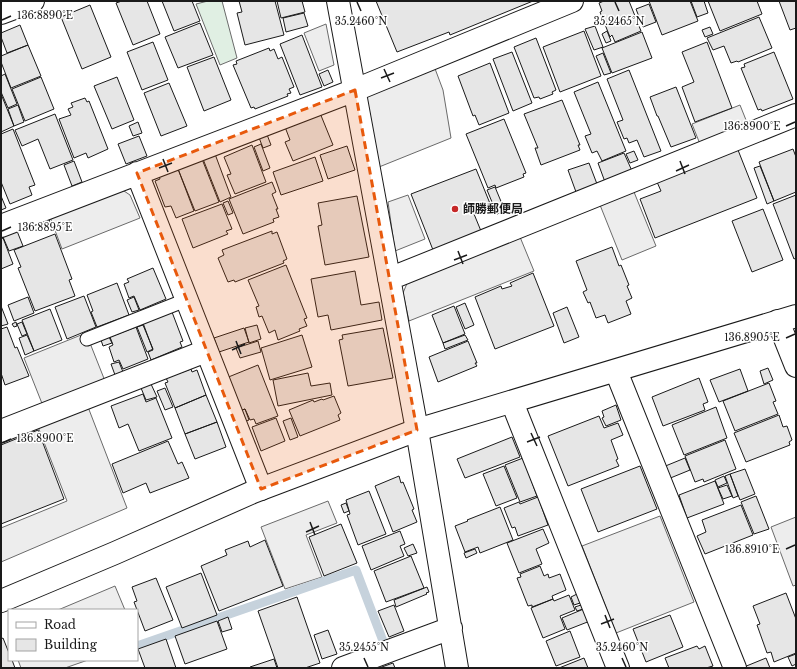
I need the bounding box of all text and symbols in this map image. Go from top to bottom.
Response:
text: 136.8890°E [17,9,73,22]
text: 35.2460°N [335,15,387,28]
text: 35.2465°N [594,15,645,28]
text: 136.8900°E [723,120,781,133]
place label: 師勝郵便局 [463,201,523,216]
marker: 師勝郵便局 [450,204,460,214]
text: 136.8895°E [18,221,72,234]
text: 136.8905°E [724,331,780,344]
text: 136.8900°E [16,432,74,445]
text: 136.8910°E [725,543,779,556]
legend [8,609,138,661]
text: Road [44,617,76,632]
text: Building [44,637,98,652]
text: 35.2455°N [339,641,389,654]
text: 35.2460°N [596,641,648,654]

